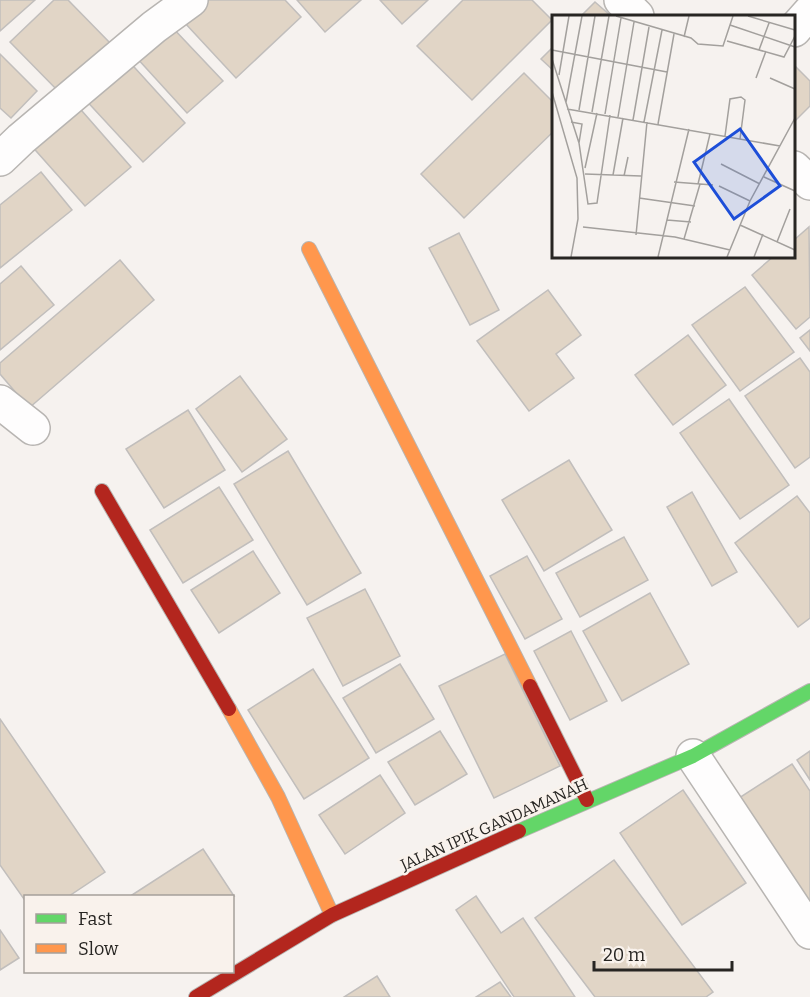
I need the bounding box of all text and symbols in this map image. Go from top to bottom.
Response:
inset map [552,15,795,258]
street label: JALAN IPIK GANDAMANAH [397,774,591,875]
legend [24,895,234,973]
text: Fast [78,908,113,930]
scale bar [594,934,732,972]
text: Slow [78,938,119,960]
text: 20 m [603,944,645,966]

